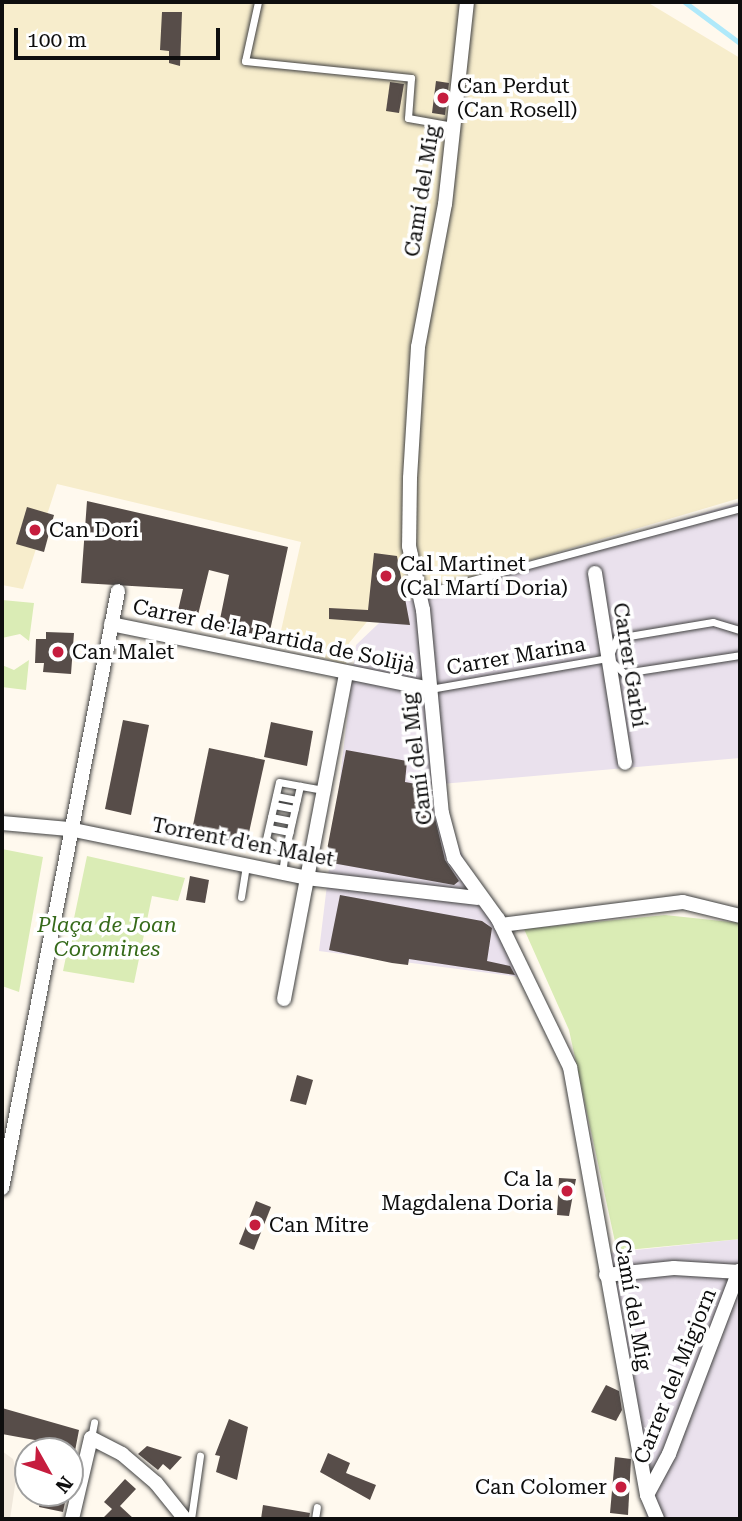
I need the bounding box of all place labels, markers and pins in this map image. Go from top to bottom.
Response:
place label: Can Perdut (Can Rosell) [457,73,577,123]
marker: Can Perdut (Can Rosell) [435,90,451,106]
place label: Can Dori [49,517,139,543]
marker: Can Dori [27,522,43,538]
place label: Cal Martinet (Cal Martí Doria) [400,551,568,601]
marker: Cal Martinet (Cal Martí Doria) [378,568,394,584]
place label: Can Malet [72,639,174,665]
marker: Can Malet [50,644,66,660]
place label: Ca la Magdalena Doria [381,1166,553,1216]
marker: Ca la Magdalena Doria [559,1183,575,1199]
place label: Can Mitre [269,1212,369,1238]
marker: Can Mitre [247,1217,263,1233]
place label: Can Colomer [475,1474,607,1500]
marker: Can Colomer [613,1479,629,1495]

